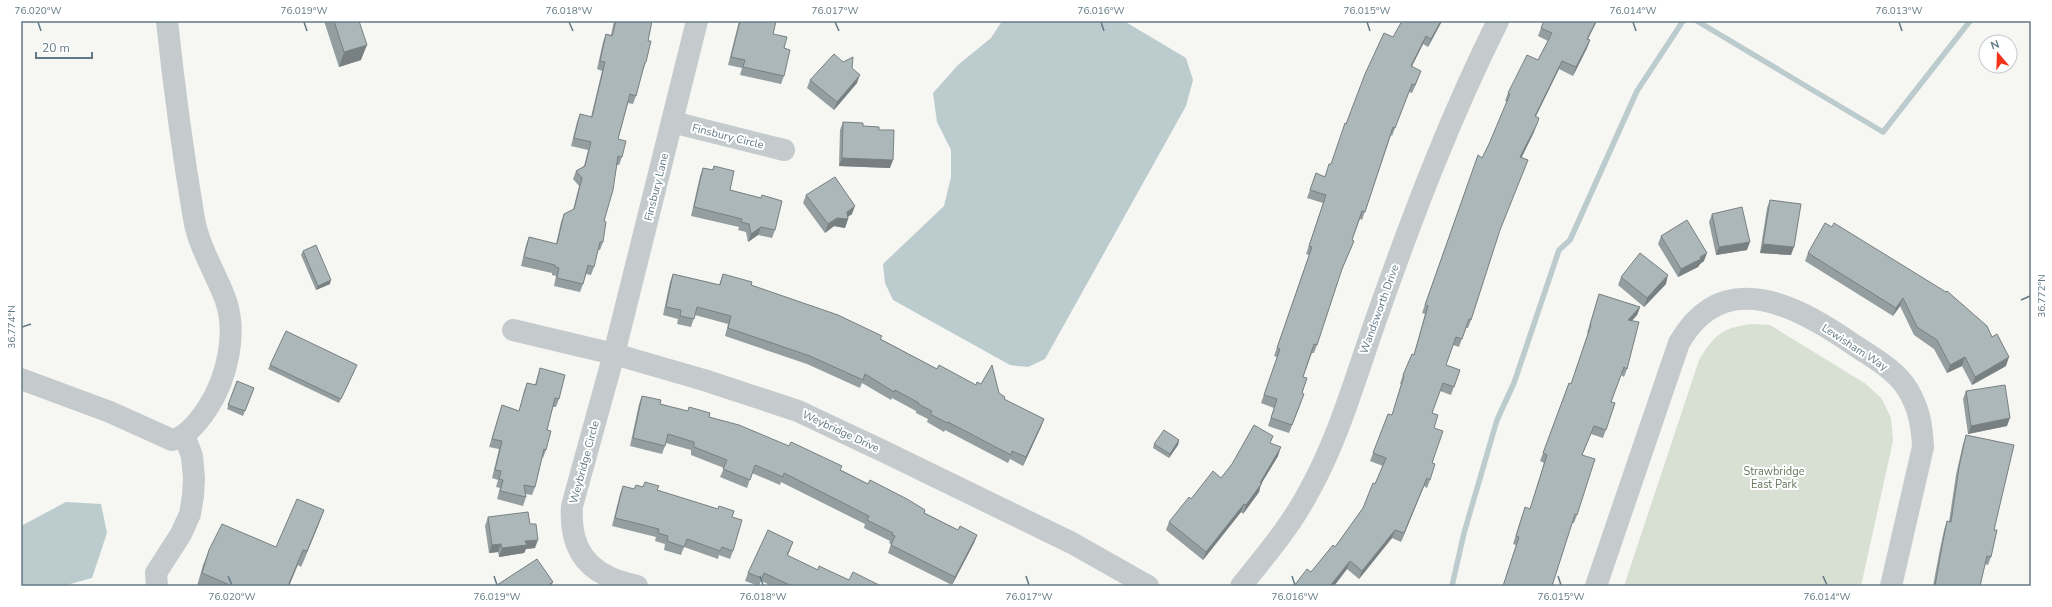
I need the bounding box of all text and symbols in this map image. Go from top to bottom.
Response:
text: 76.020°W [14,4,62,18]
text: 76.019°W [280,4,328,18]
text: 76.018°W [545,4,593,18]
text: 76.017°W [811,4,859,18]
text: 76.016°W [1077,4,1125,18]
text: 76.015°W [1343,4,1391,18]
text: 76.014°W [1609,4,1657,18]
text: 76.013°W [1875,4,1923,18]
scale bar [36,34,92,60]
north arrow [1978,34,2018,74]
text: N [1989,37,2001,53]
text: 20 m [42,40,70,56]
street label: Finsbury Circle [690,120,765,153]
street label: Finsbury Lane [641,152,672,223]
street label: Wandsworth Drive [1356,262,1403,356]
text: 36.772°N [2035,274,2049,318]
text: 36.774°N [5,305,19,349]
street label: Lewisham Way [1819,320,1891,375]
street label: Weybridge Drive [800,407,882,456]
street label: Weybridge Circle [566,419,603,505]
park label: Strawbridge East Park [1743,464,1805,492]
text: 76.020°W [208,590,256,604]
text: 76.019°W [473,590,521,604]
text: 76.018°W [739,590,787,604]
text: 76.017°W [1005,590,1053,604]
text: 76.016°W [1271,590,1319,604]
text: 76.015°W [1537,590,1585,604]
text: 76.014°W [1803,590,1851,604]

